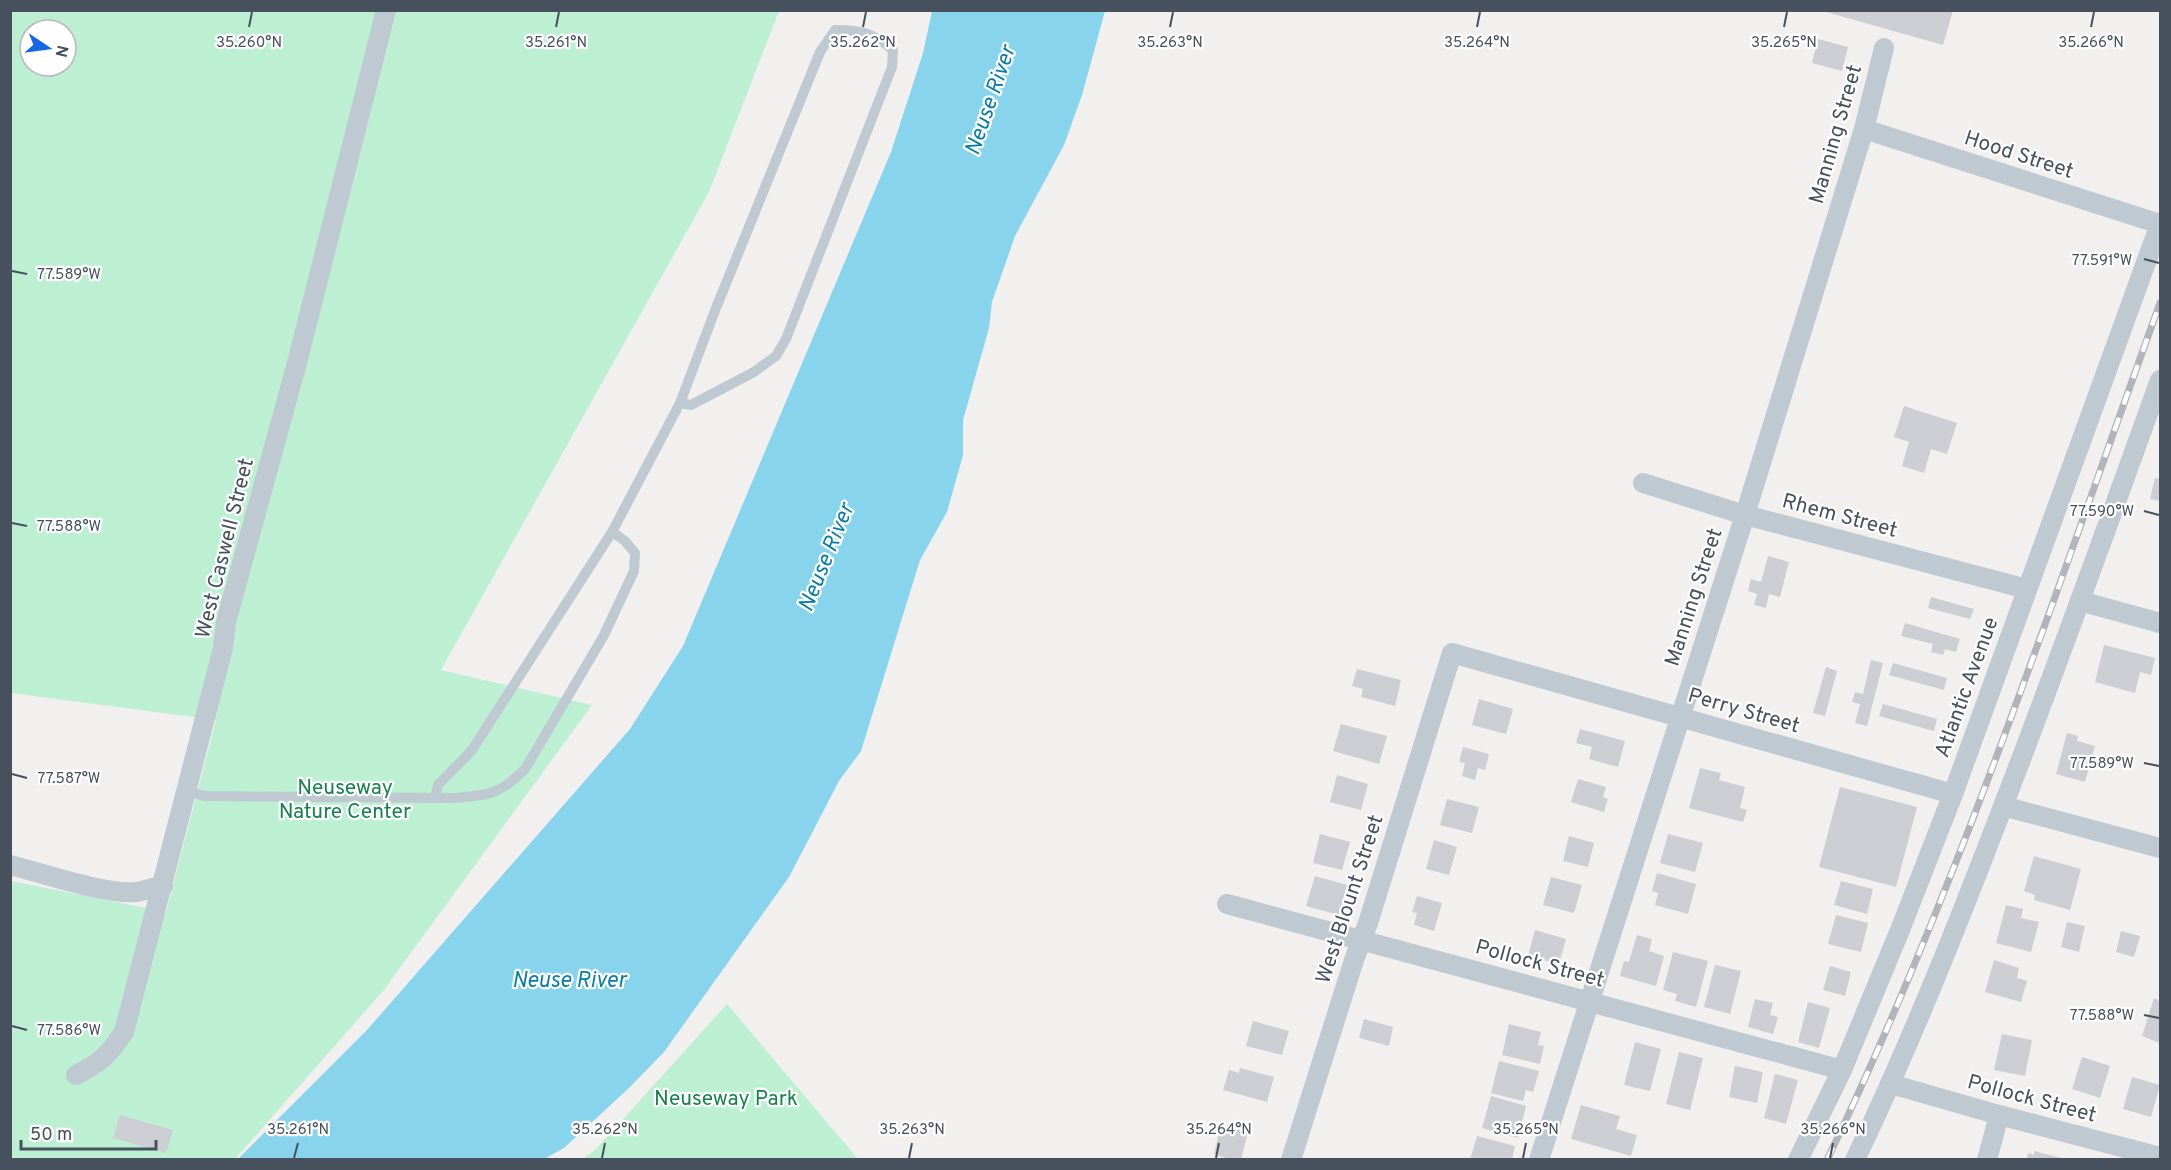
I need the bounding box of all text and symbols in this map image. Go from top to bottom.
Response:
north arrow [18,18,78,78]
text: 35.260°N [216,34,282,53]
text: 35.261°N [525,34,587,53]
text: 35.262°N [830,34,896,53]
text: 35.263°N [1137,34,1203,53]
text: 35.264°N [1444,34,1510,53]
text: 35.265°N [1751,34,1817,53]
text: 35.266°N [2058,34,2124,53]
water label: Neuse River [960,41,1023,159]
text: N [50,43,72,59]
street label: Manning Street [1804,62,1869,207]
street label: Hood Street [1960,125,2077,186]
text: 77.591°W [2072,252,2132,271]
text: 77.589°W [37,266,101,285]
street label: West Caswell Street [190,455,261,641]
street label: Rhem Street [1779,488,1900,545]
water label: Neuse River [793,498,862,616]
text: 77.590°W [2070,503,2134,522]
text: 77.588°W [37,518,101,537]
street label: Manning Street [1659,525,1729,670]
street label: Atlantic Avenue [1930,614,2005,761]
street label: Perry Street [1685,683,1803,740]
text: 77.589°W [2070,755,2134,774]
text: 77.587°W [38,770,100,789]
park label: Neuseway Nature Center [279,775,411,826]
street label: West Blount Street [1310,812,1390,987]
street label: Pollock Street [1472,934,1607,995]
water label: Neuse River [512,968,628,995]
text: 77.588°W [2070,1007,2134,1026]
text: 77.586°W [37,1022,101,1041]
street label: Pollock Street [1964,1069,2099,1130]
park label: Neuseway Park [654,1086,798,1113]
scale bar [21,1113,156,1151]
text: 35.261°N [267,1121,329,1140]
text: 35.262°N [572,1121,638,1140]
text: 35.263°N [879,1121,945,1140]
text: 35.264°N [1186,1121,1252,1140]
text: 35.265°N [1493,1121,1559,1140]
text: 35.266°N [1800,1121,1866,1140]
text: 50 m [30,1124,72,1147]

